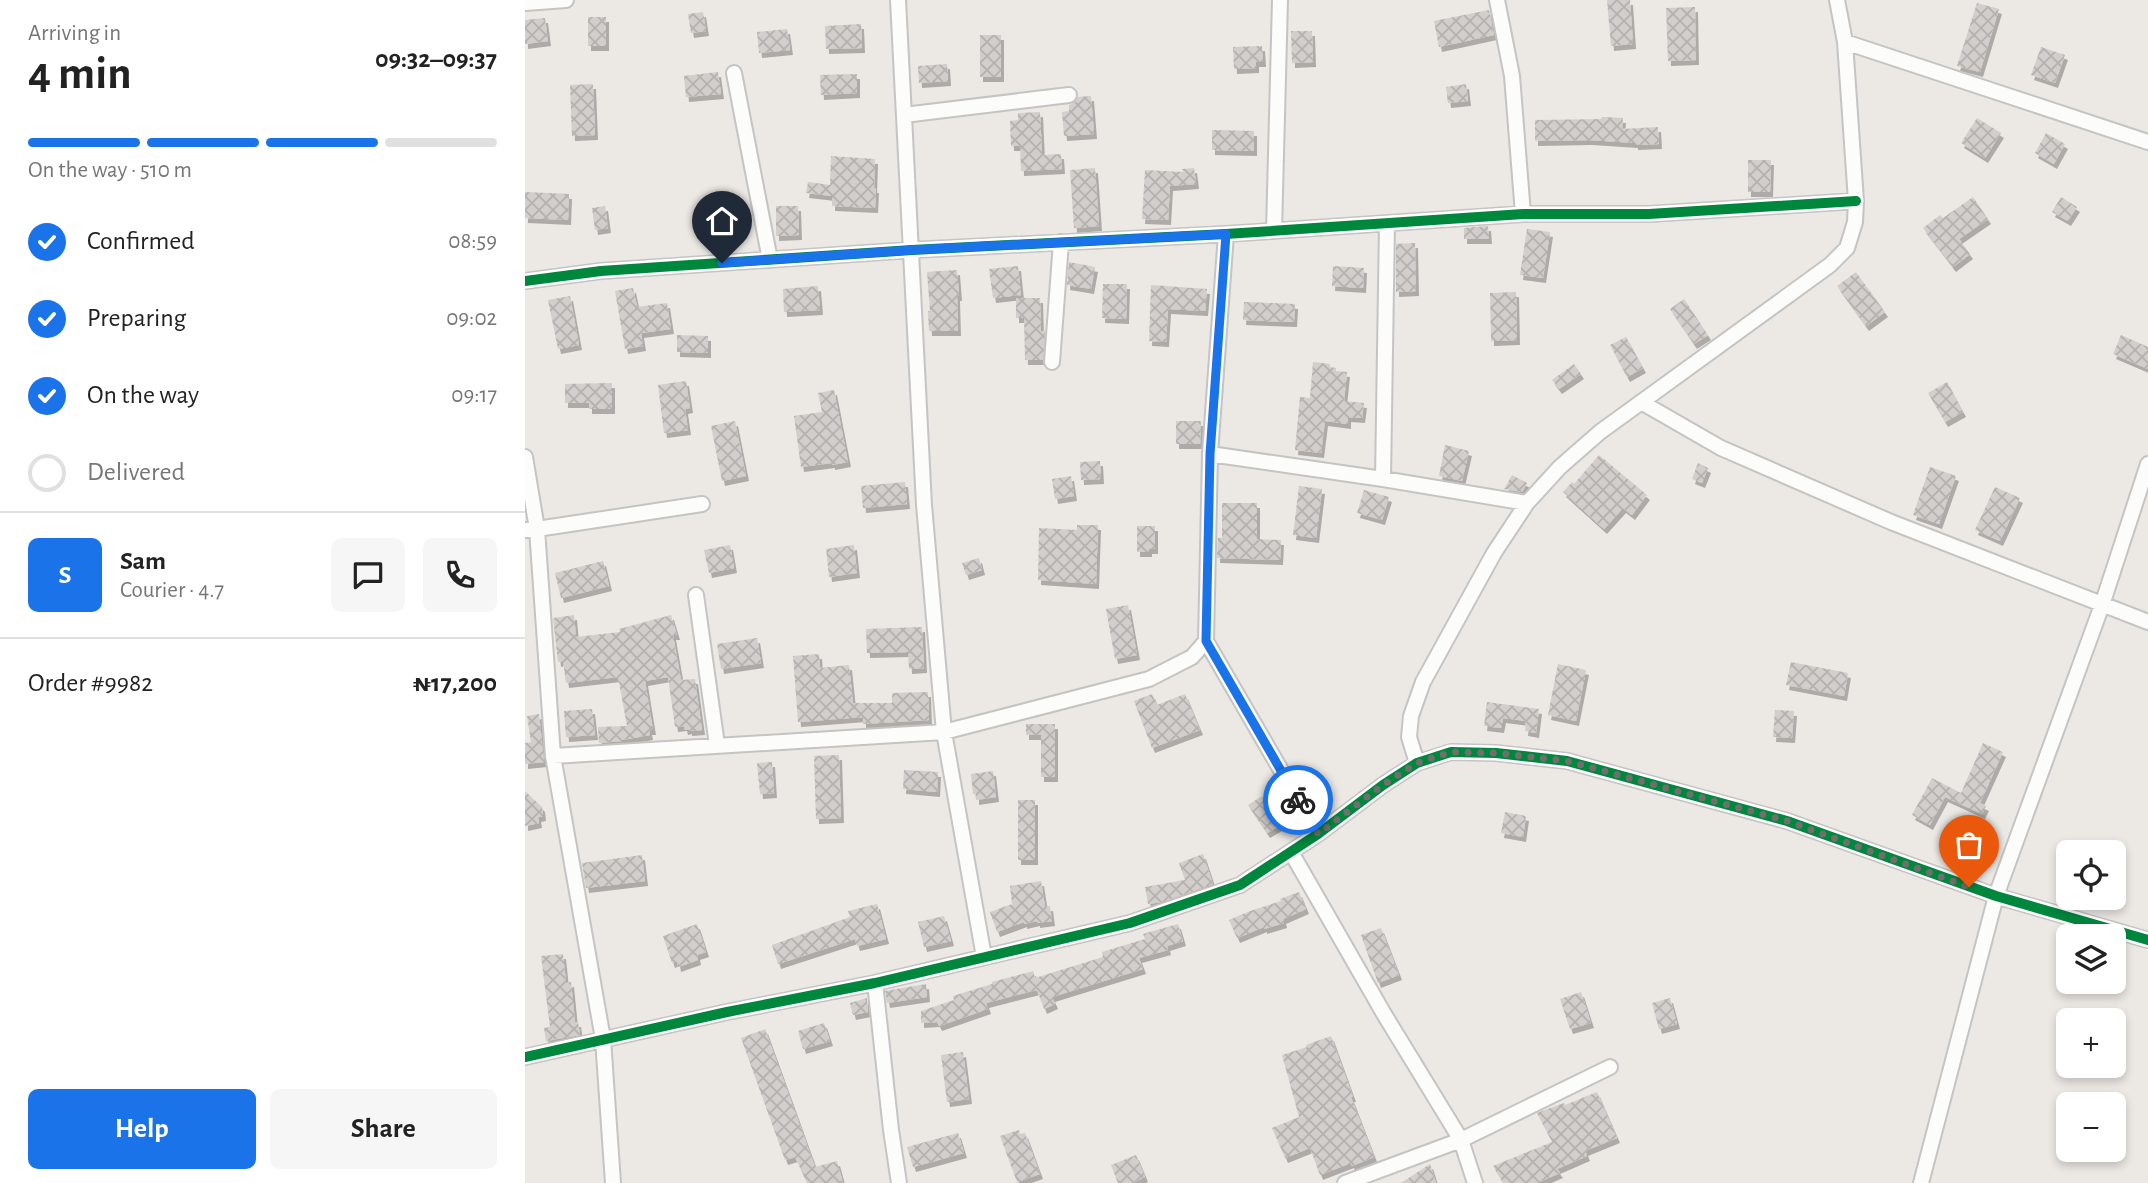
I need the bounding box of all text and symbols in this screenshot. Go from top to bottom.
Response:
text: Arriving in [28,22,121,45]
text: 09:32–09:37 [375,46,497,72]
text: 4 min [28,51,132,97]
text: On the way · 510 m [28,159,192,182]
pin [692,191,752,263]
icon: home [703,202,741,240]
icon: check [28,223,66,261]
text: Confirmed [87,228,195,254]
text: 08:59 [448,230,497,253]
icon: check [28,300,66,338]
text: Preparing [87,305,186,331]
text: 09:02 [446,307,497,330]
icon: check [28,377,66,415]
text: On the way [87,382,199,408]
text: 09:17 [451,384,497,407]
text: Delivered [87,459,185,485]
button: chat [331,538,405,612]
button: phone [423,538,497,612]
text: Sam [120,548,166,574]
text: S [59,562,71,588]
text: Courier · 4.7 [120,579,224,602]
text: Order #9982 [28,670,153,696]
text: ₦17,200 [413,670,497,696]
courier [1263,765,1333,835]
icon: bike [1279,781,1317,819]
pin [1939,815,1999,887]
icon: bag [1950,826,1988,864]
map controls [2056,840,2126,1162]
button: locate [2056,840,2126,910]
button: layers [2056,924,2126,994]
button: + [2056,1008,2126,1078]
button: Help [28,1089,256,1169]
button: Share [270,1089,497,1169]
button: − [2056,1092,2126,1162]

